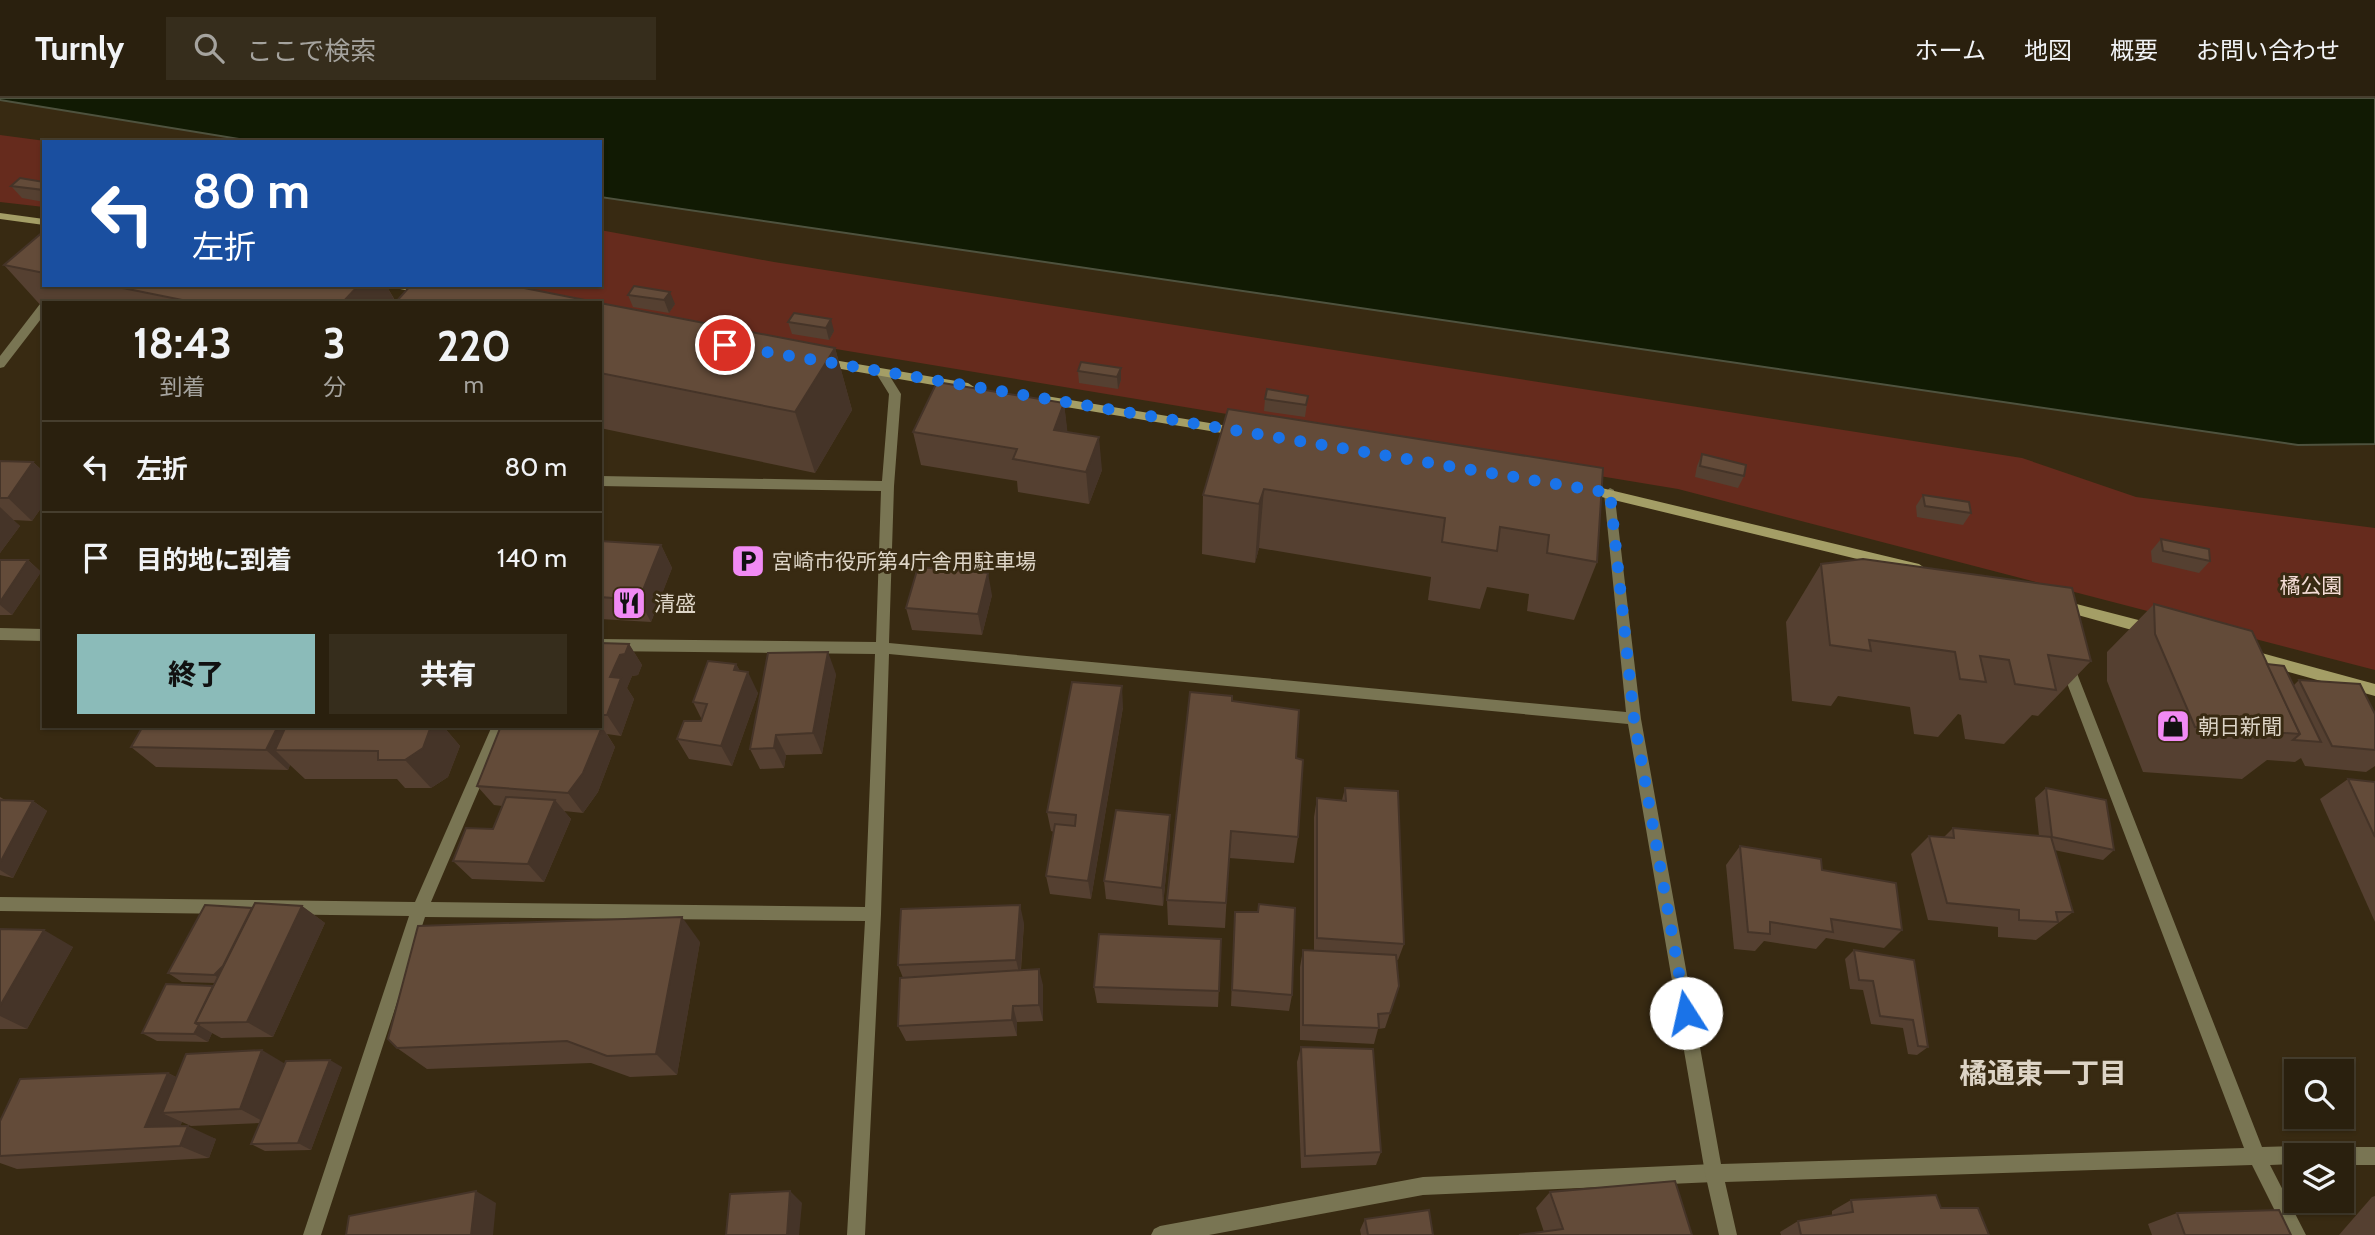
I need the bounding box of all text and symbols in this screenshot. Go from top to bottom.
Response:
search box [166,17,656,80]
text: Turnly [35,28,124,68]
icon: search [190,29,228,67]
text: ここで検索 [246,35,376,67]
text: ホーム [1915,36,1986,65]
text: 地図 [2024,36,2072,65]
text: 概要 [2110,36,2158,65]
text: お問い合わせ [2196,36,2340,65]
text: 80 m [192,161,310,220]
icon: left [77,168,168,259]
text: 左折 [192,227,256,266]
pin [695,315,755,375]
text: 18:43 [133,317,232,369]
text: 3 [323,317,346,369]
text: 220 [437,320,511,372]
icon: arrive [706,326,744,364]
text: m [464,371,484,399]
text: 到着 [159,373,205,401]
text: 分 [323,373,346,401]
icon: left [77,448,115,486]
text: 80 m [504,451,567,483]
text: 左折 [136,453,188,485]
icon: arrive [77,539,115,577]
text: 140 m [497,542,567,574]
parking icon: 宮崎市役所第4庁舎用駐車場 [729,542,767,580]
text: 目的地に到着 [136,544,292,576]
place label: 宮崎市役所第4庁舎用駐車場 [772,549,1036,574]
park label: 橘公園 [2280,573,2343,598]
restaurant icon: 清盛 [610,584,648,622]
place label: 清盛 [654,591,696,616]
button: 終了 [77,634,315,714]
button: 共有 [329,634,567,714]
shop icon: 朝日新聞 [2154,707,2192,745]
place label: 朝日新聞 [2198,714,2282,739]
position arrow [1649,976,1723,1050]
district label: 橘通東一丁目 [1959,1056,2127,1090]
map controls [2284,1059,2354,1213]
button: search [2284,1059,2354,1129]
button: layers [2284,1143,2354,1213]

